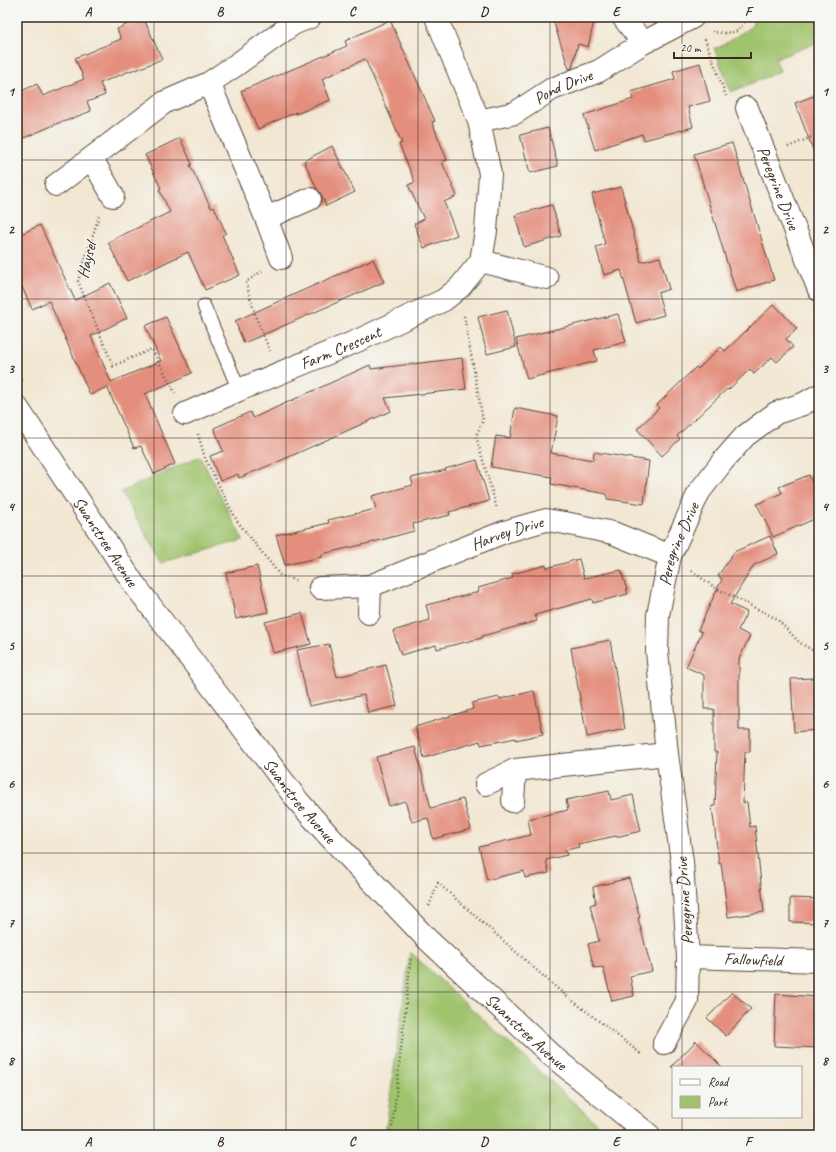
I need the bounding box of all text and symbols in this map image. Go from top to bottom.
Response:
text: A [85,4,93,20]
text: B [217,4,225,20]
text: C [349,4,357,20]
text: D [480,4,489,20]
text: E [613,4,622,20]
text: F [745,4,754,20]
scale bar [674,34,751,60]
text: 20 m [680,40,702,56]
street label: Pond Drive [530,64,597,109]
text: 1 [8,84,16,100]
text: 1 [822,84,830,100]
street label: Peregrine Drive [752,143,805,234]
text: 2 [8,222,15,238]
text: 2 [822,222,829,238]
street label: Haysel [72,237,102,280]
street label: Farm Crescent [297,320,386,374]
text: 3 [8,361,15,377]
text: 3 [822,361,829,377]
street label: Swanstree Avenue [68,493,144,592]
street label: Peregrine Drive [654,498,705,587]
text: 4 [8,499,16,515]
text: 4 [822,499,830,515]
street label: Harvey Drive [468,511,547,555]
text: 5 [8,638,15,654]
text: 5 [822,638,829,654]
street label: Swanstree Avenue [258,754,341,849]
text: 6 [8,776,15,792]
text: 6 [822,776,829,792]
street label: Peregrine Drive [671,855,698,945]
text: 7 [8,915,15,931]
text: 7 [822,915,829,931]
street label: Fallowfield [724,948,786,971]
street label: Swanstree Avenue [481,989,572,1076]
text: 8 [8,1053,16,1069]
text: 8 [822,1053,830,1069]
legend [672,1066,802,1118]
text: Road [708,1074,730,1090]
text: Park [708,1094,729,1110]
text: A [85,1134,93,1150]
text: B [217,1134,225,1150]
text: C [349,1134,357,1150]
text: D [480,1134,489,1150]
text: E [613,1134,622,1150]
text: F [745,1134,754,1150]

